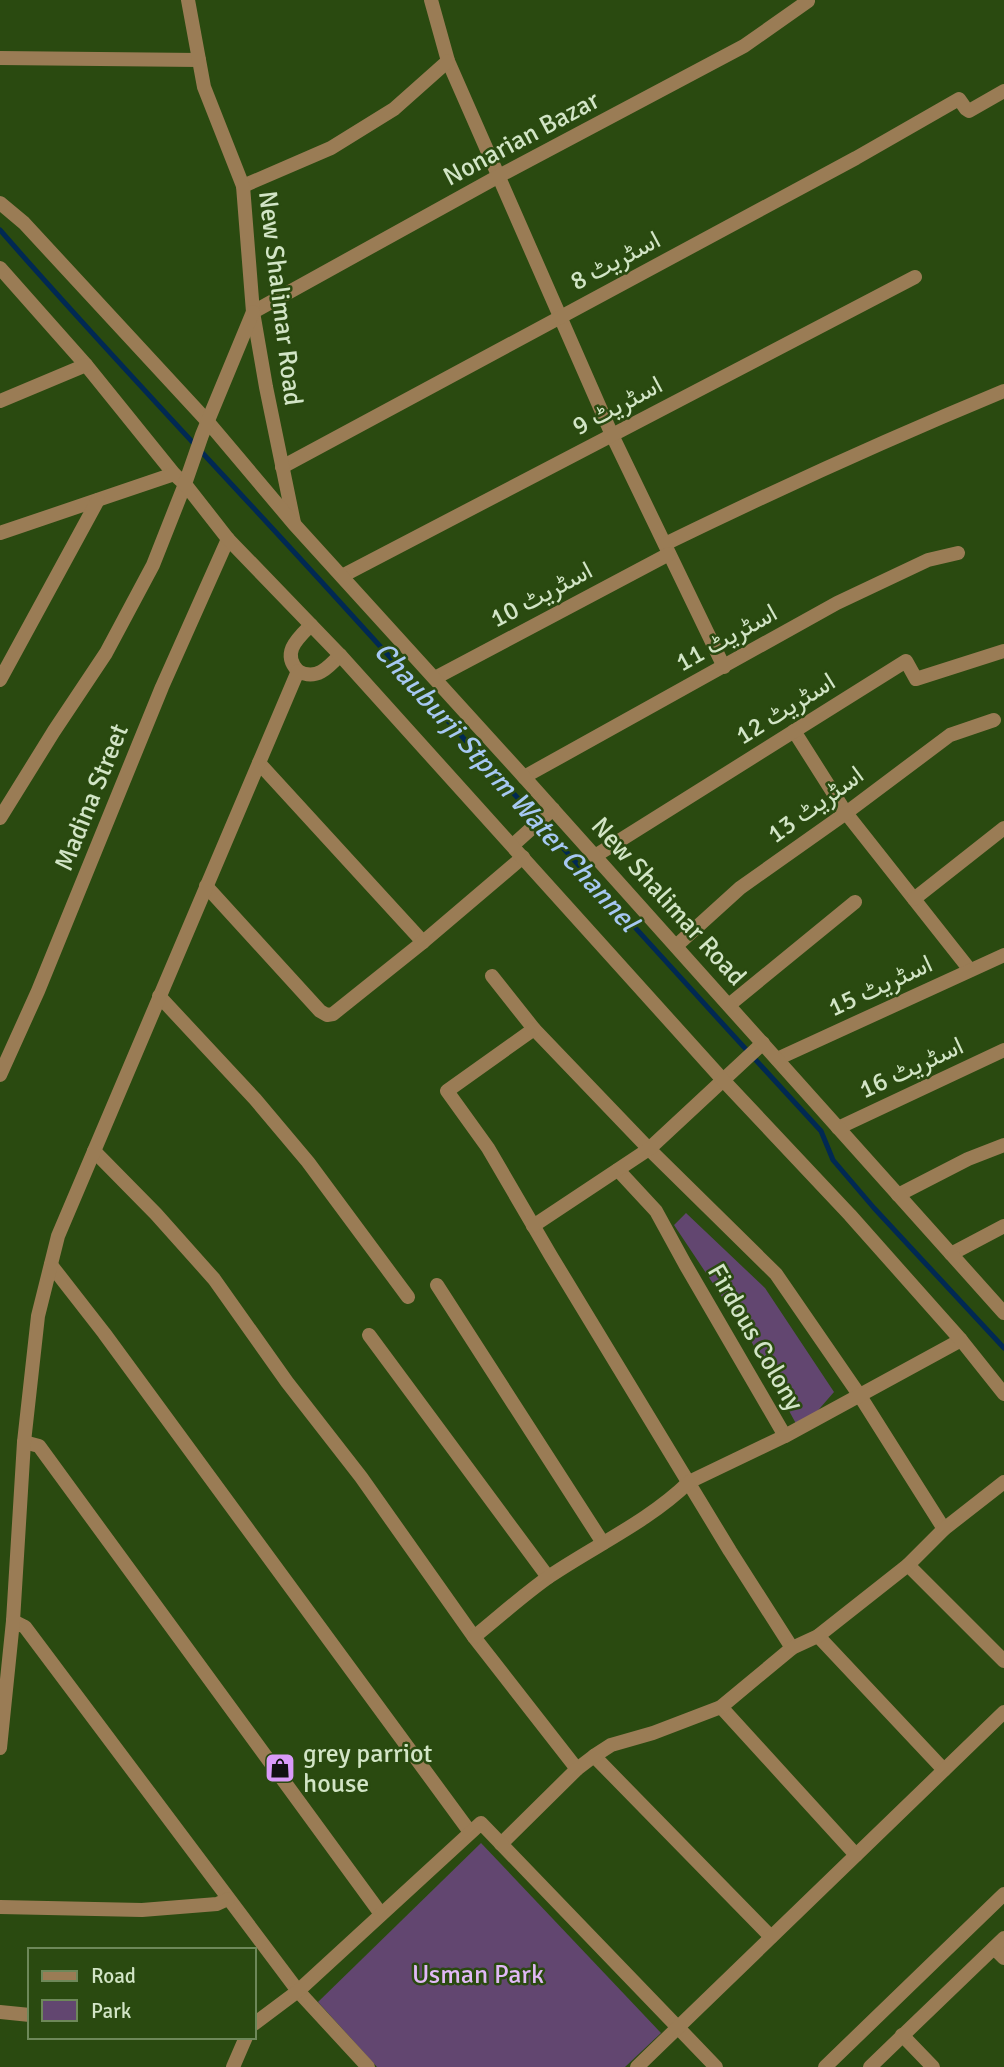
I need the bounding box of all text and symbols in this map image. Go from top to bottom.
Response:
street label: Nonarian Bazar [438,84,605,193]
street label: New Shalimar Road [251,189,309,407]
street label: اسٹریٹ 8 [565,224,666,298]
street label: اسٹریٹ 9 [567,369,668,443]
street label: اسٹریٹ 10 [485,555,598,635]
street label: اسٹریٹ 11 [670,597,783,679]
water label: Chauburji Stprm Water Channel [367,635,647,940]
street label: اسٹریٹ 12 [730,666,841,752]
street label: Madina Street [48,719,136,876]
street label: اسٹریٹ 13 [761,759,870,850]
street label: New Shalimar Road [584,811,752,993]
street label: اسٹریٹ 15 [823,948,938,1024]
street label: اسٹریٹ 16 [854,1030,969,1106]
street label: Firdous Colony [700,1258,810,1417]
place label: grey parriot house [303,1738,432,1800]
shop icon: grey parriot house [263,1751,297,1785]
legend [28,1948,256,2039]
park label: Usman Park [412,1959,544,1991]
text: Road [91,1963,136,1989]
text: Park [91,1998,132,2024]

